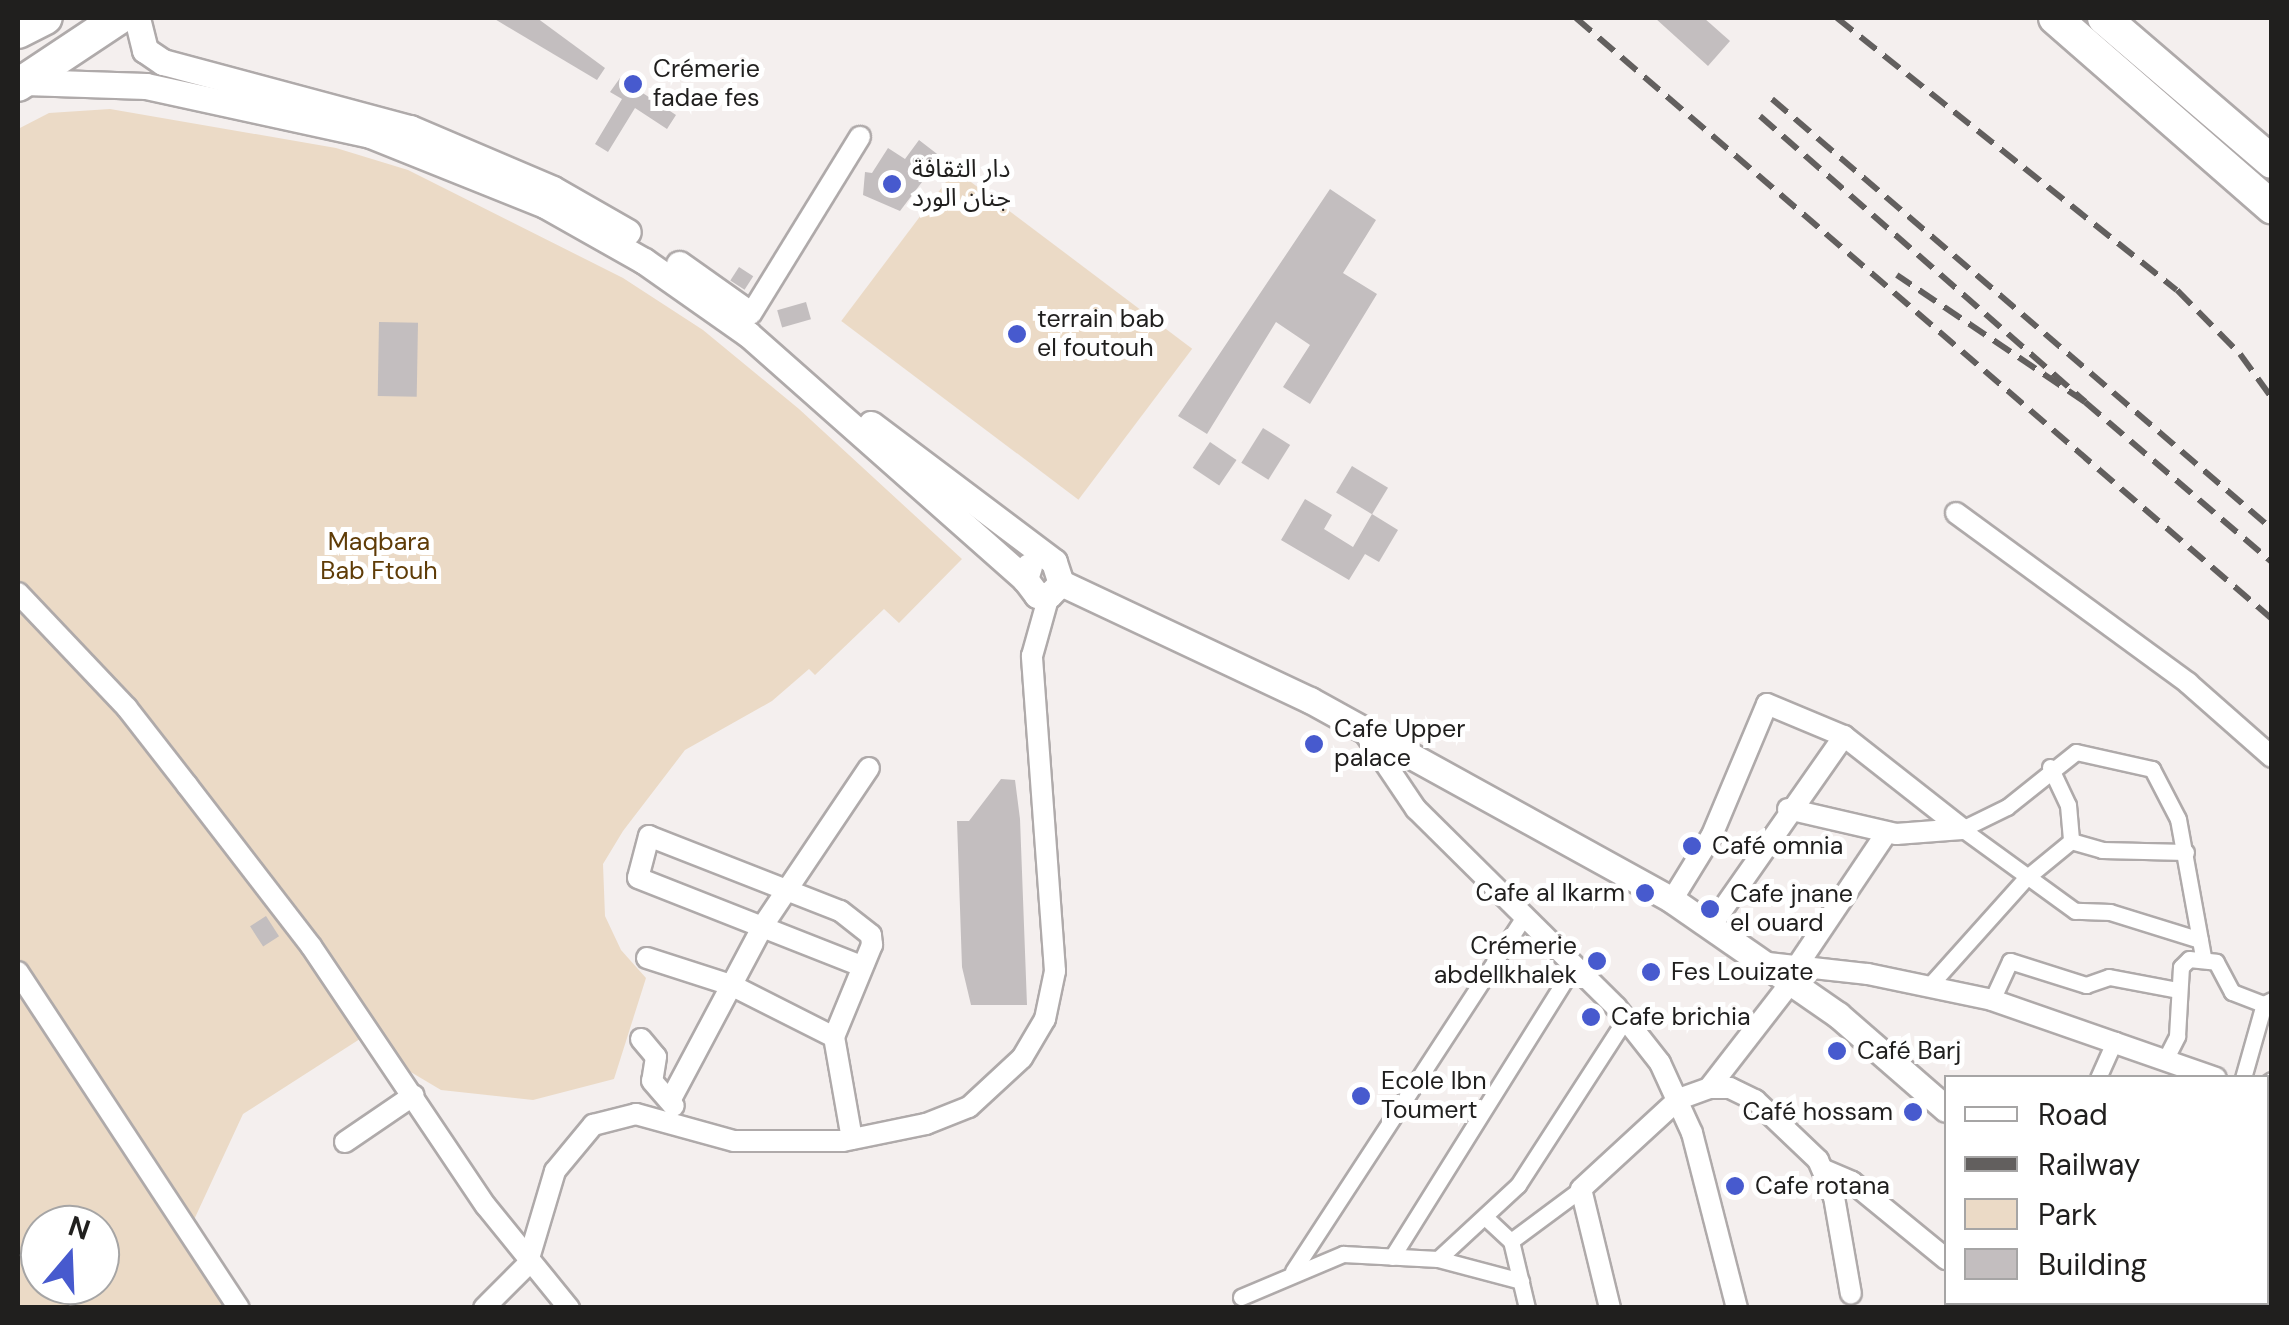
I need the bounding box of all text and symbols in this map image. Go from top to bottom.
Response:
place label: Crémerie fadae fes [653,55,760,114]
marker: Crémerie fadae fes [622,73,644,95]
place label: دار الثقافة جنان الورد [912,155,1011,214]
marker: دار الثقافة جنان الورد [881,173,903,195]
place label: terrain bab el foutouh [1037,305,1165,364]
marker: terrain bab el foutouh [1006,323,1028,345]
park label: Maqbara Bab Ftouh [320,528,438,587]
place label: Cafe Upper palace [1334,715,1465,774]
marker: Cafe Upper palace [1303,733,1325,755]
place label: Café omnia [1712,831,1843,861]
marker: Café omnia [1681,835,1703,857]
place label: Cafe al lkarm [1476,878,1625,908]
place label: Cafe jnane el ouard [1730,880,1853,939]
marker: Cafe al lkarm [1634,882,1656,904]
marker: Cafe jnane el ouard [1699,898,1721,920]
place label: Crémerie abdellkhalek [1434,932,1577,991]
marker: Crémerie abdellkhalek [1586,950,1608,972]
place label: Fes Louizate [1671,957,1813,987]
marker: Fes Louizate [1640,961,1662,983]
place label: Cafe brichia [1611,1002,1751,1032]
marker: Cafe brichia [1580,1006,1602,1028]
place label: Café Barj [1857,1036,1961,1066]
marker: Café Barj [1826,1040,1848,1062]
place label: Ecole Ibn Toumert [1381,1067,1487,1126]
legend [1944,1075,2269,1305]
marker: Ecole Ibn Toumert [1350,1085,1372,1107]
text: Road [2038,1095,2108,1134]
place label: Café hossam [1742,1097,1893,1127]
marker: Café hossam [1902,1101,1924,1123]
text: Railway [2038,1145,2141,1184]
place label: Cafe rotana [1755,1171,1890,1201]
marker: Cafe rotana [1724,1175,1746,1197]
text: Park [2038,1195,2097,1234]
north arrow [20,1205,120,1305]
text: N [64,1207,95,1249]
text: Building [2038,1245,2147,1284]

